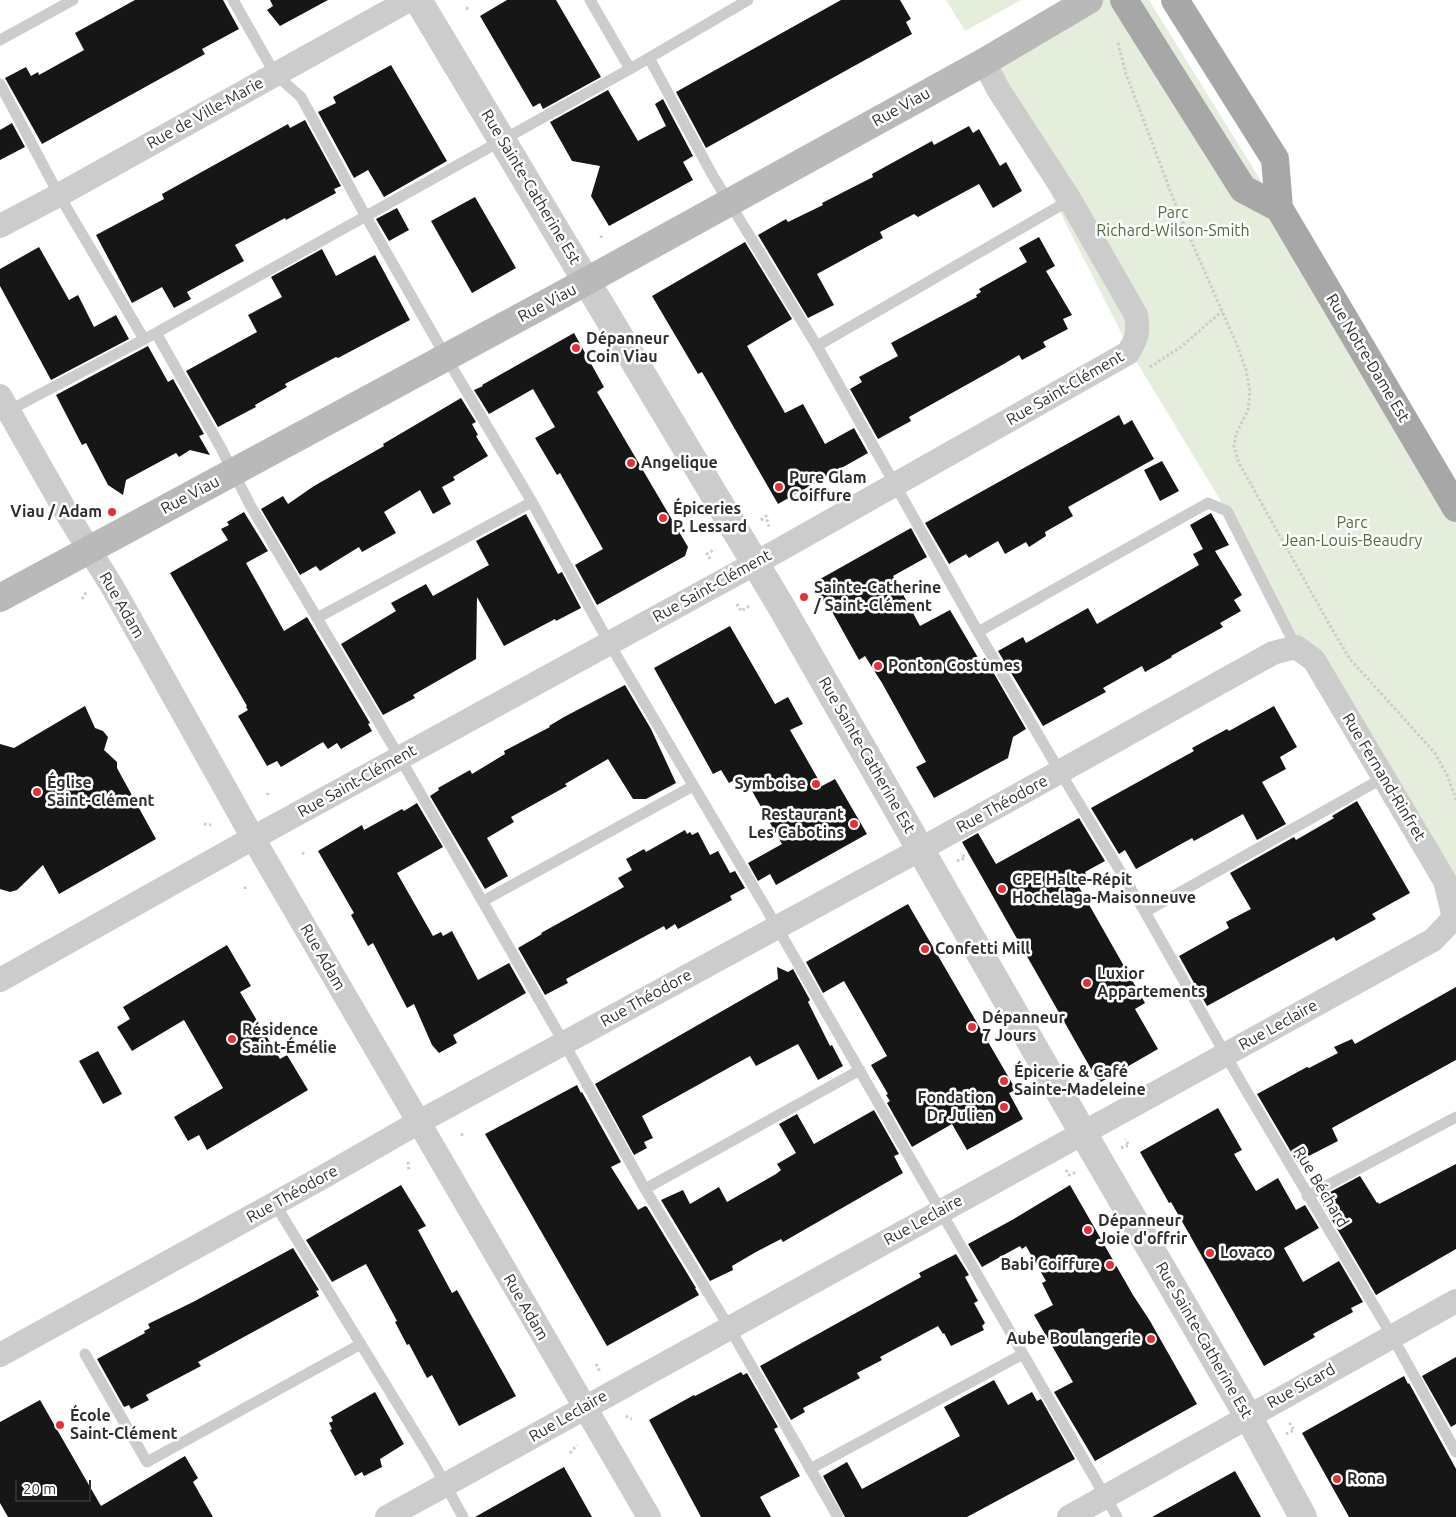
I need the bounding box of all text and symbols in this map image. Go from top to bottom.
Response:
street label: Rue de Ville-Marie [143,73,267,153]
street label: Rue Viau [869,83,933,131]
street label: Rue Sainte-Catherine Est [477,106,585,268]
park label: Parc Richard-Wilson-Smith [1096,203,1250,241]
street label: Rue Viau [514,280,580,326]
street label: Rue Notre-Dame Est [1322,290,1414,426]
place label: Dépanneur Coin Viau [586,329,669,367]
marker: Dépanneur Coin Viau [570,342,582,354]
street label: Rue Saint-Clément [1003,347,1127,429]
place label: Angelique [641,453,718,473]
marker: Angelique [625,457,637,469]
place label: Pure Glam Coiffure [789,468,867,506]
street label: Rue Viau [157,472,223,518]
marker: Pure Glam Coiffure [773,481,785,493]
place label: Épiceries P. Lessard [673,499,747,537]
place label: Viau / Adam [10,502,102,522]
marker: Viau / Adam [106,506,118,518]
marker: Épiceries P. Lessard [657,512,669,524]
park label: Parc Jean-Louis-Beaudry [1282,513,1422,551]
street label: Rue Saint-Clément [649,545,775,627]
street label: Rue Adam [95,568,149,642]
place label: Sainte-Catherine / Saint-Clément [814,578,941,616]
marker: Sainte-Catherine / Saint-Clément [798,591,810,603]
place label: Ponton Costumes [888,656,1020,676]
marker: Ponton Costumes [872,660,884,672]
street label: Rue Sainte-Catherine Est [814,674,920,836]
street label: Rue Fernand-Rinfret [1338,710,1430,844]
street label: Rue Saint-Clément [294,740,420,822]
street label: Rue Théodore [953,771,1051,837]
place label: Église Saint-Clément [47,773,154,811]
place label: Symboise [734,774,806,794]
marker: Symboise [810,778,822,790]
marker: Église Saint-Clément [31,786,43,798]
place label: Restaurant Les Cabotins [748,805,844,843]
marker: Restaurant Les Cabotins [848,818,860,830]
place label: CPE Halte-Répit Hochelaga-Maisonneuve [1012,870,1196,908]
marker: CPE Halte-Répit Hochelaga-Maisonneuve [996,883,1008,895]
street label: Rue Adam [296,920,350,994]
place label: Confetti Mill [935,939,1030,959]
marker: Confetti Mill [919,943,931,955]
place label: Luxior Appartements [1097,964,1205,1002]
street label: Rue Théodore [597,965,695,1031]
marker: Luxior Appartements [1081,977,1093,989]
street label: Rue Leclaire [1235,995,1321,1055]
place label: Dépanneur 7 Jours [982,1008,1065,1046]
place label: Résidence Saint-Émélie [242,1020,337,1058]
marker: Dépanneur 7 Jours [966,1021,978,1033]
marker: Résidence Saint-Émélie [226,1033,238,1045]
place label: Épicerie & Café Sainte-Madeleine [1014,1062,1146,1100]
marker: Épicerie & Café Sainte-Madeleine [998,1075,1010,1087]
place label: Fondation Dr Julien [918,1088,994,1126]
marker: Fondation Dr Julien [998,1101,1010,1113]
street label: Rue Béchard [1289,1143,1353,1231]
street label: Rue Théodore [243,1161,341,1227]
street label: Rue Leclaire [880,1190,966,1250]
place label: Dépanneur Joie d'offrir [1098,1211,1187,1249]
marker: Dépanneur Joie d'offrir [1082,1224,1094,1236]
place label: Lovaco [1220,1243,1273,1263]
marker: Lovaco [1204,1247,1216,1259]
place label: Babi Coiffure [1001,1255,1100,1275]
marker: Babi Coiffure [1104,1259,1116,1271]
street label: Rue Sainte-Catherine Est [1151,1259,1257,1421]
street label: Rue Adam [499,1270,553,1344]
place label: Aube Boulangerie [1006,1329,1141,1349]
marker: Aube Boulangerie [1145,1333,1157,1345]
street label: Rue Sicard [1264,1359,1338,1413]
street label: Rue Leclaire [525,1386,611,1446]
place label: École Saint-Clément [70,1406,177,1444]
marker: École Saint-Clément [54,1419,66,1431]
place label: Rona [1347,1469,1385,1489]
scale bar [18,1470,94,1502]
marker: Rona [1331,1473,1343,1485]
text: 20 m [23,1480,56,1497]

